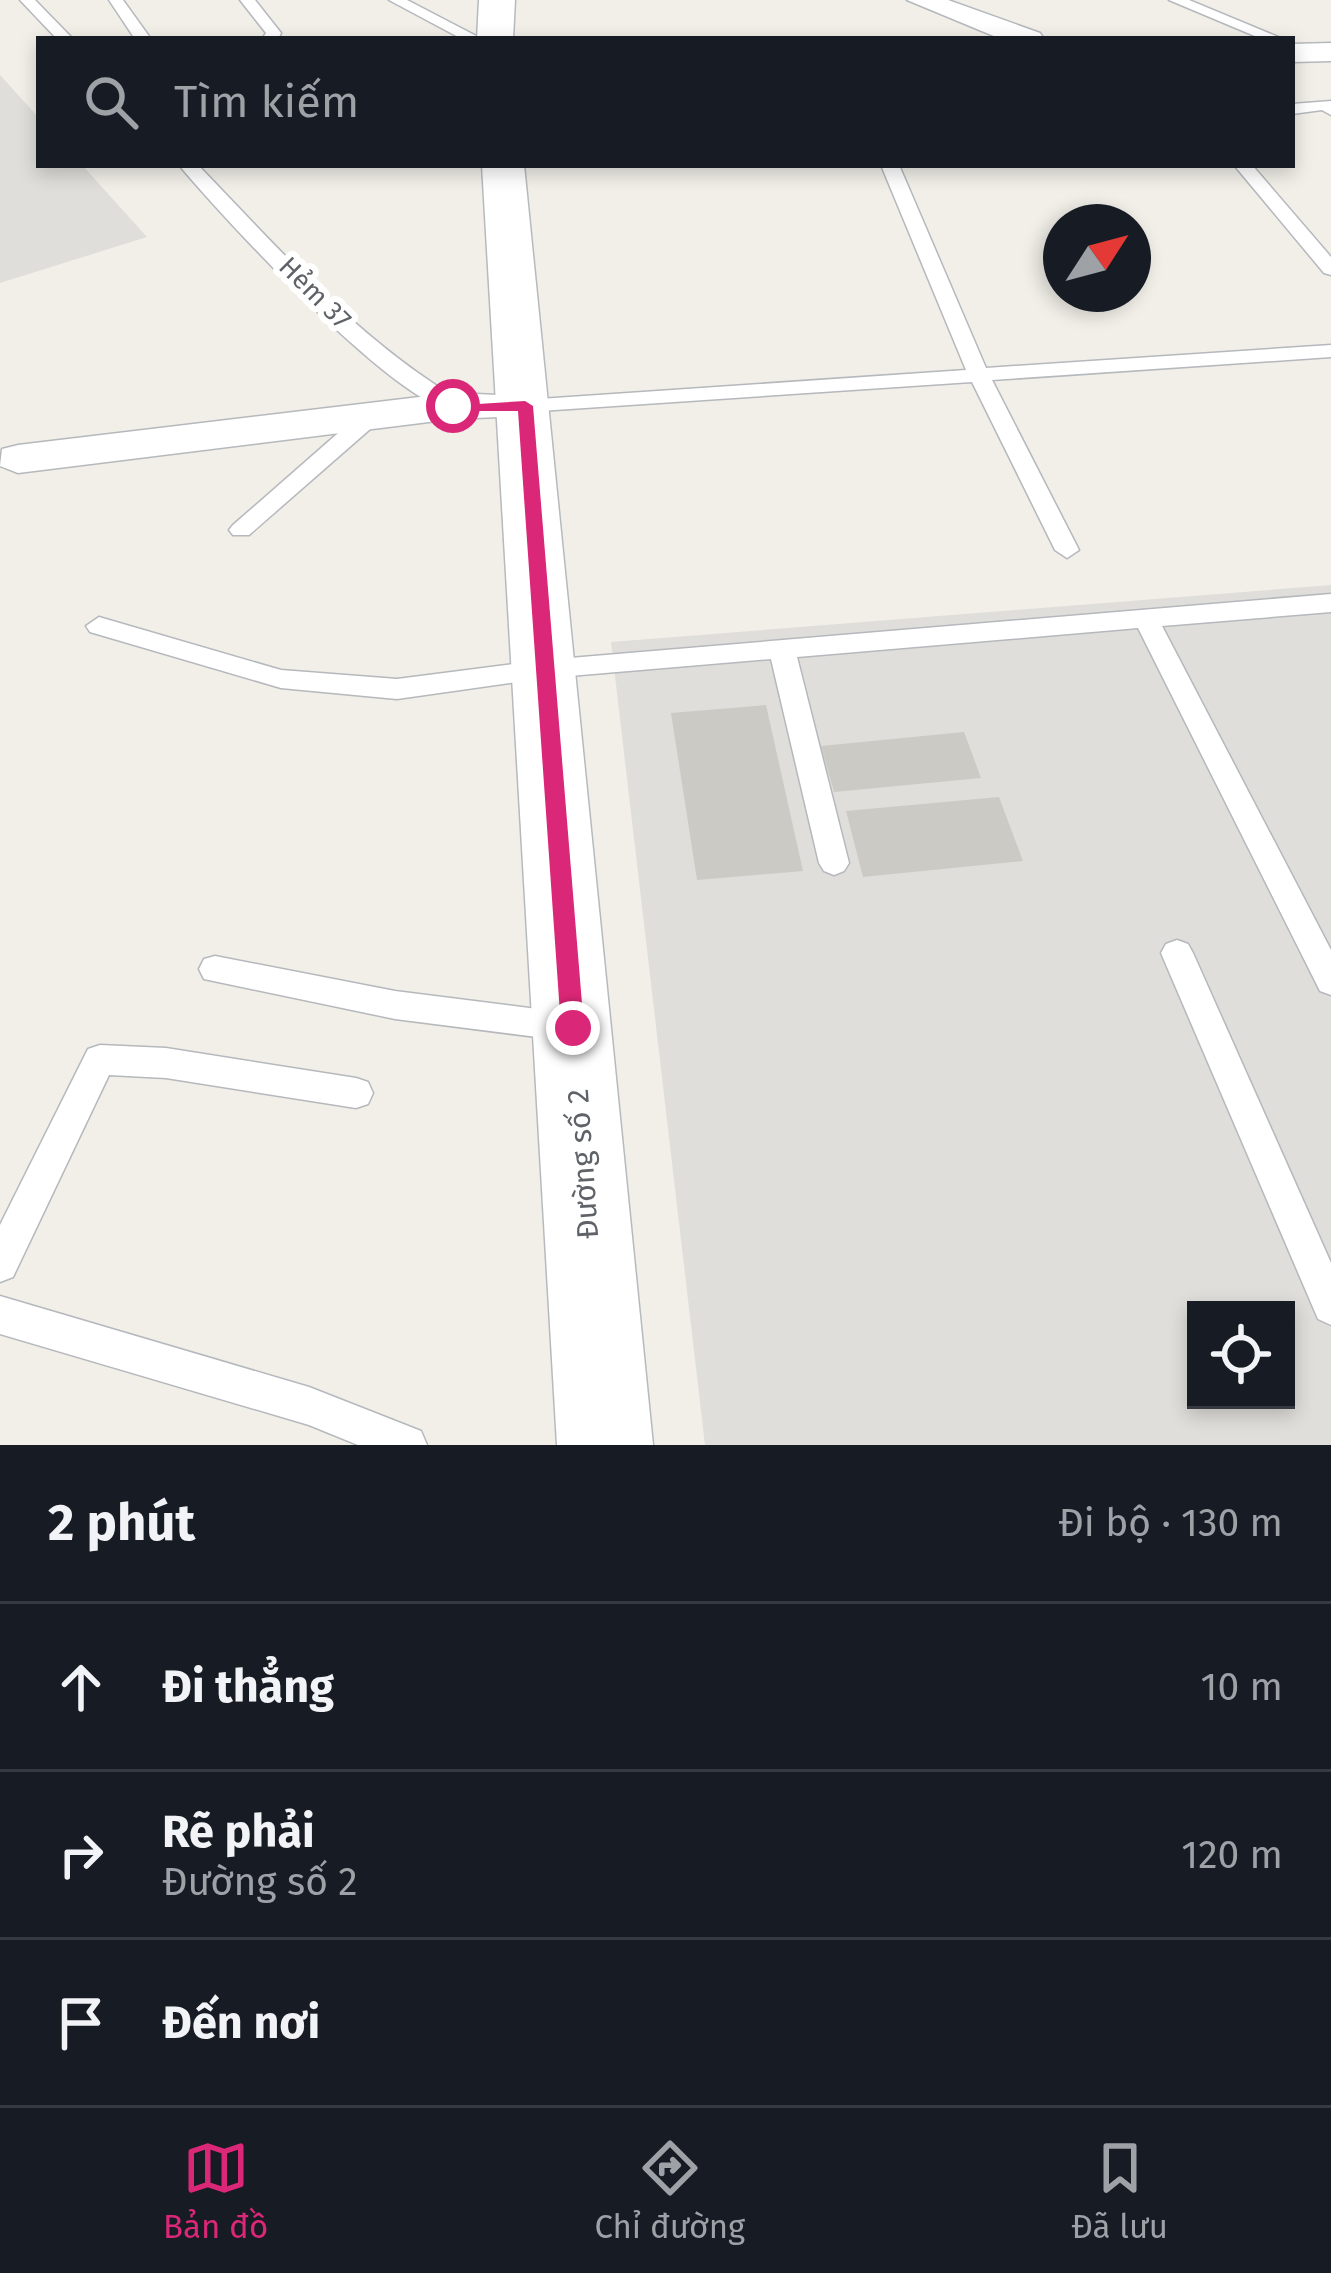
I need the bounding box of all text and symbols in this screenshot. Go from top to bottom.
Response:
search box [36,36,1295,168]
icon: search [78,69,144,135]
text: Tìm kiếm [174,75,359,129]
north arrow [1043,204,1151,312]
street label: Hẻm 37 [272,250,358,336]
route start [426,379,480,433]
route end [546,1001,600,1055]
street label: Đường số 2 [560,1088,606,1240]
map controls [1187,1301,1295,1409]
button: locate [1187,1301,1295,1409]
text: 2 phút [48,1492,195,1554]
text: Đi bộ · 130 m [1058,1500,1283,1546]
icon: ahead [48,1654,114,1720]
text: Đi thẳng [162,1660,334,1714]
text: 10 m [1201,1664,1283,1710]
text: Rẽ phải [162,1805,315,1859]
icon: right [48,1822,114,1888]
text: 120 m [1181,1832,1283,1878]
text: Đường số 2 [162,1859,358,1905]
icon: arrive [48,1990,114,2056]
text: Đến nơi [162,1996,320,2050]
tab: Bản đồ [163,2135,268,2247]
tab: Chỉ đường [594,2135,745,2247]
tab: Đã lưu [1071,2135,1168,2247]

